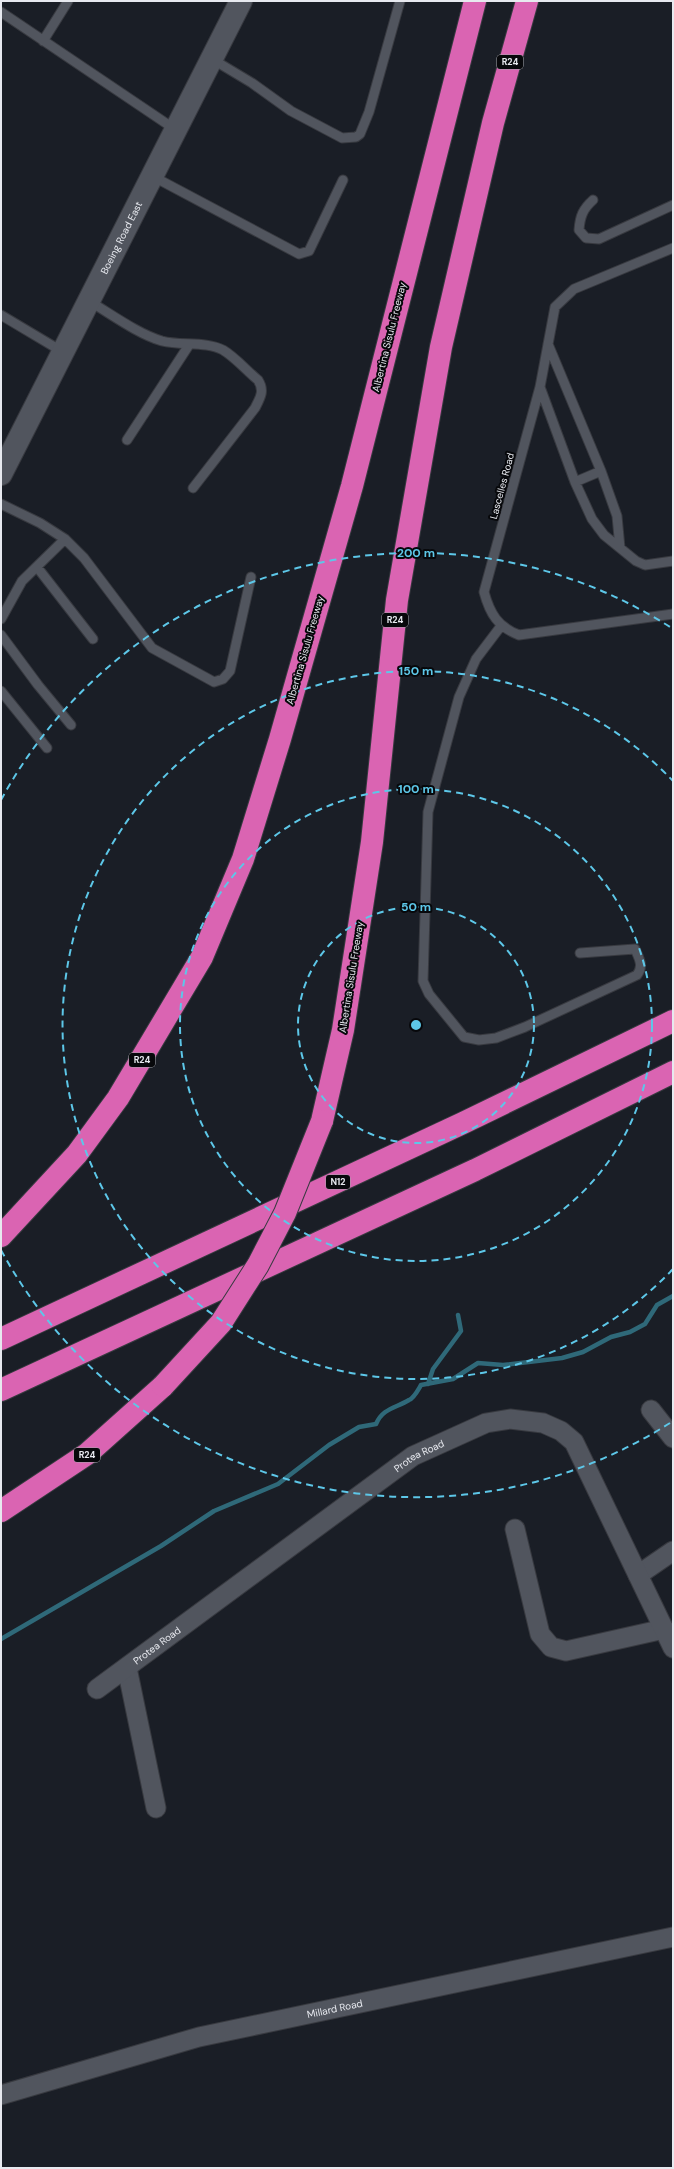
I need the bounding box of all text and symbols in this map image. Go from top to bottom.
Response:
road number: R24 [497,55,523,69]
street label: Boeing Road East [97,199,145,276]
street label: Albertina Sisulu Freeway [369,280,409,393]
street label: Lascelles Road [487,451,517,521]
text: 200 m [397,545,435,561]
street label: Albertina Sisulu Freeway [283,594,327,706]
road number: R24 [382,613,408,627]
text: 150 m [399,663,433,679]
text: 100 m [398,781,434,797]
text: 50 m [401,899,431,915]
street label: Albertina Sisulu Freeway [336,920,366,1034]
centre of rings [409,1018,423,1032]
road number: R24 [129,1053,155,1067]
road number: N12 [326,1175,350,1189]
street label: Protea Road [391,1436,446,1475]
road number: R24 [74,1448,100,1462]
street label: Protea Road [130,1623,183,1667]
street label: Millard Road [306,1996,364,2021]

